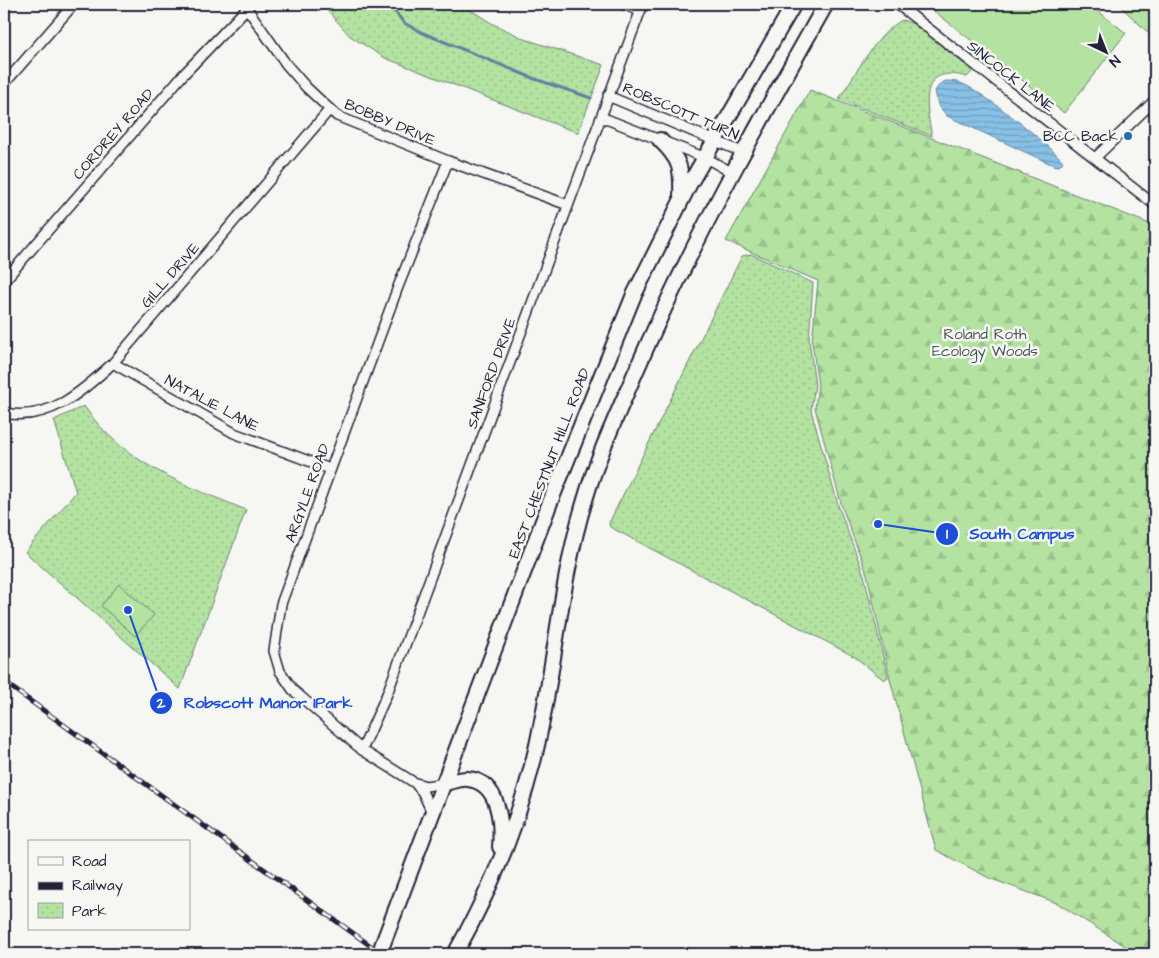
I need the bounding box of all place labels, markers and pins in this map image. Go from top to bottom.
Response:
place label: BCC Back [1043,126,1118,147]
marker: BCC Back [1122,130,1134,142]
callout: South Campus [934,518,1085,549]
callout: Robscott Manor 1Park [149,687,362,718]

